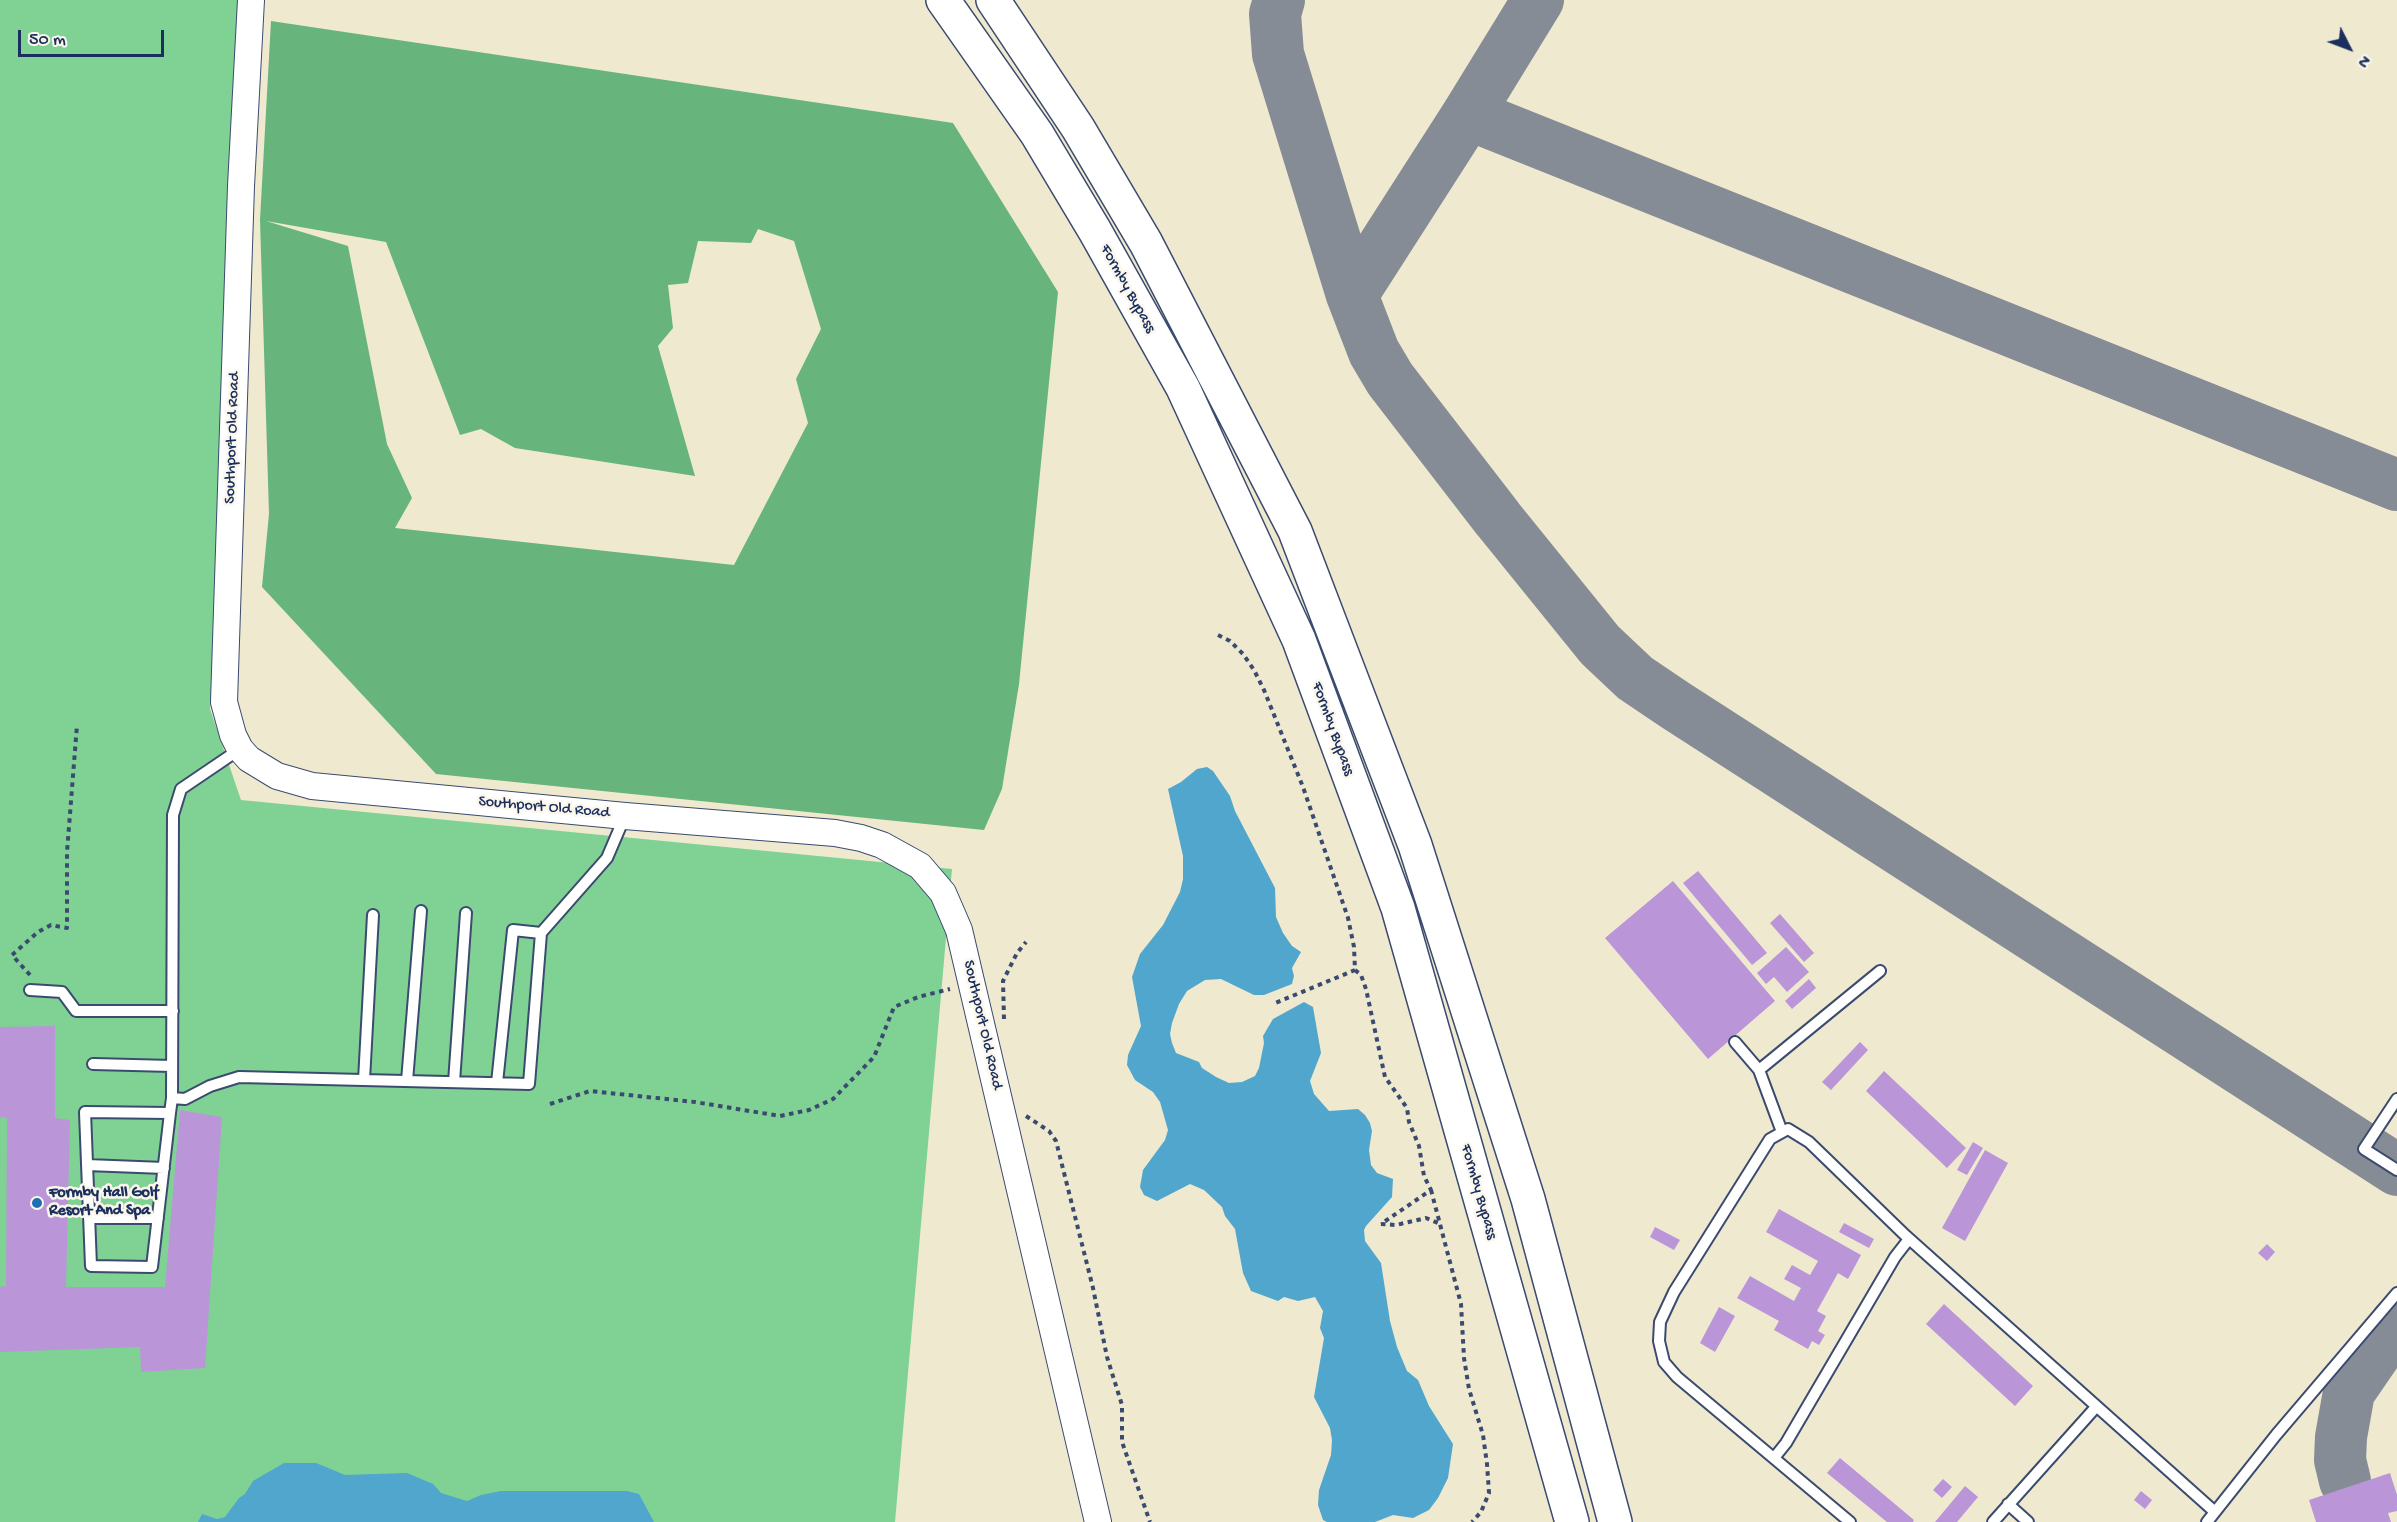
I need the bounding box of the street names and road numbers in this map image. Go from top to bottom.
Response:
street label: Formby Bypass [1095,241,1159,337]
street label: Southport Old Road [221,372,245,504]
street label: Formby Bypass [1306,680,1358,778]
street label: Southport Old Road [478,793,610,823]
street label: Southport Old Road [958,959,1006,1091]
street label: Formby Bypass [1455,1142,1501,1242]

